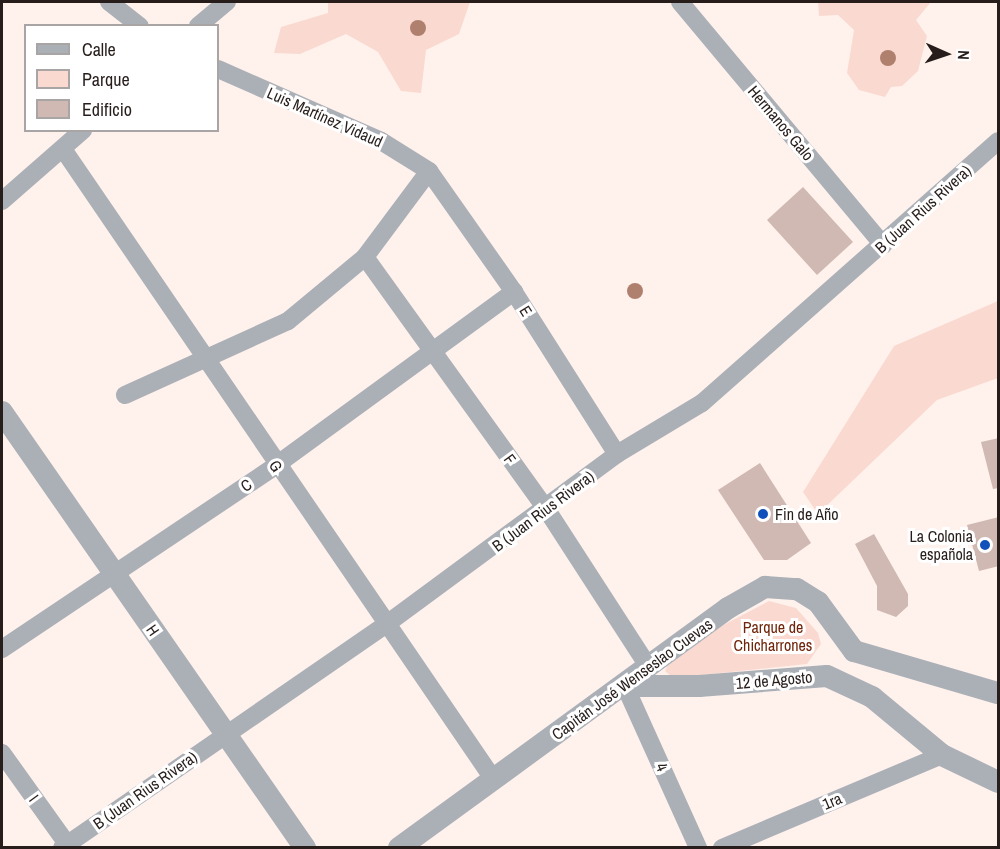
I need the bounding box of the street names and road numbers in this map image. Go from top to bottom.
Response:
street label: Hermanos Galo [744,82,818,164]
street label: Luis Martínez Vidaud [264,83,386,151]
street label: B (Juan Rius Rivera) [871,161,975,257]
street label: E [516,302,536,320]
street label: F [500,450,520,468]
street label: G [265,456,287,476]
street label: B (Juan Rius Rivera) [488,466,598,556]
street label: C [237,474,255,496]
street label: Capitán José Wenseslao Cuevas [548,614,716,744]
street label: H [142,621,164,639]
street label: 12 de Agosto [735,667,813,693]
street label: B (Juan Rius Rivera) [89,747,201,833]
street label: 4 [652,760,672,774]
street label: 1ra [820,788,844,814]
street label: I [25,791,43,805]

